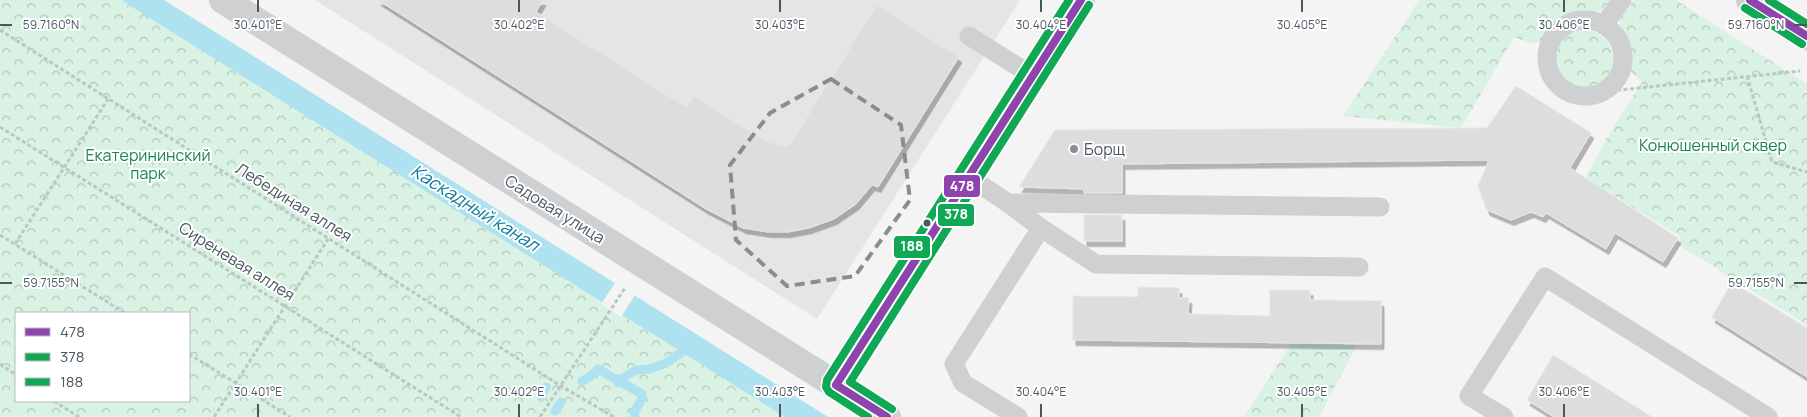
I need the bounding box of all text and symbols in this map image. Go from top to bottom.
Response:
text: 59.7160°N [23,16,79,33]
text: 30.401°E [234,16,282,33]
text: 30.402°E [494,16,544,33]
text: 30.403°E [755,16,805,33]
text: 30.404°E [1016,16,1067,33]
text: 30.405°E [1277,16,1327,33]
text: 30.406°E [1538,16,1590,33]
text: 59.7160°N [1728,16,1784,33]
park label: Конюшенный сквер [1639,134,1787,156]
place label: Борщ [1084,138,1126,160]
marker: Борщ [1068,143,1080,155]
park label: Екатерининский парк [86,144,211,184]
street label: Лебединая аллея [232,157,356,247]
water label: Каскадный канал [407,158,546,257]
street label: Садовая улица [501,169,609,249]
line badge: 478 [943,174,981,198]
text: 478 [950,176,974,195]
line badge: 378 [937,203,975,227]
text: 378 [944,204,968,223]
street label: Сиреневая аллея [175,216,299,306]
unlabelled marker [922,218,932,228]
line badge: 188 [893,235,931,259]
text: 188 [900,236,924,255]
text: 59.7155°N [23,274,79,291]
text: 59.7155°N [1728,274,1784,291]
legend [15,312,190,402]
text: 478 [60,321,85,342]
text: 378 [60,346,85,367]
text: 188 [60,371,83,392]
text: 30.401°E [234,383,282,400]
text: 30.402°E [494,383,544,400]
text: 30.403°E [755,383,805,400]
text: 30.404°E [1016,383,1067,400]
text: 30.405°E [1277,383,1327,400]
text: 30.406°E [1538,383,1590,400]

